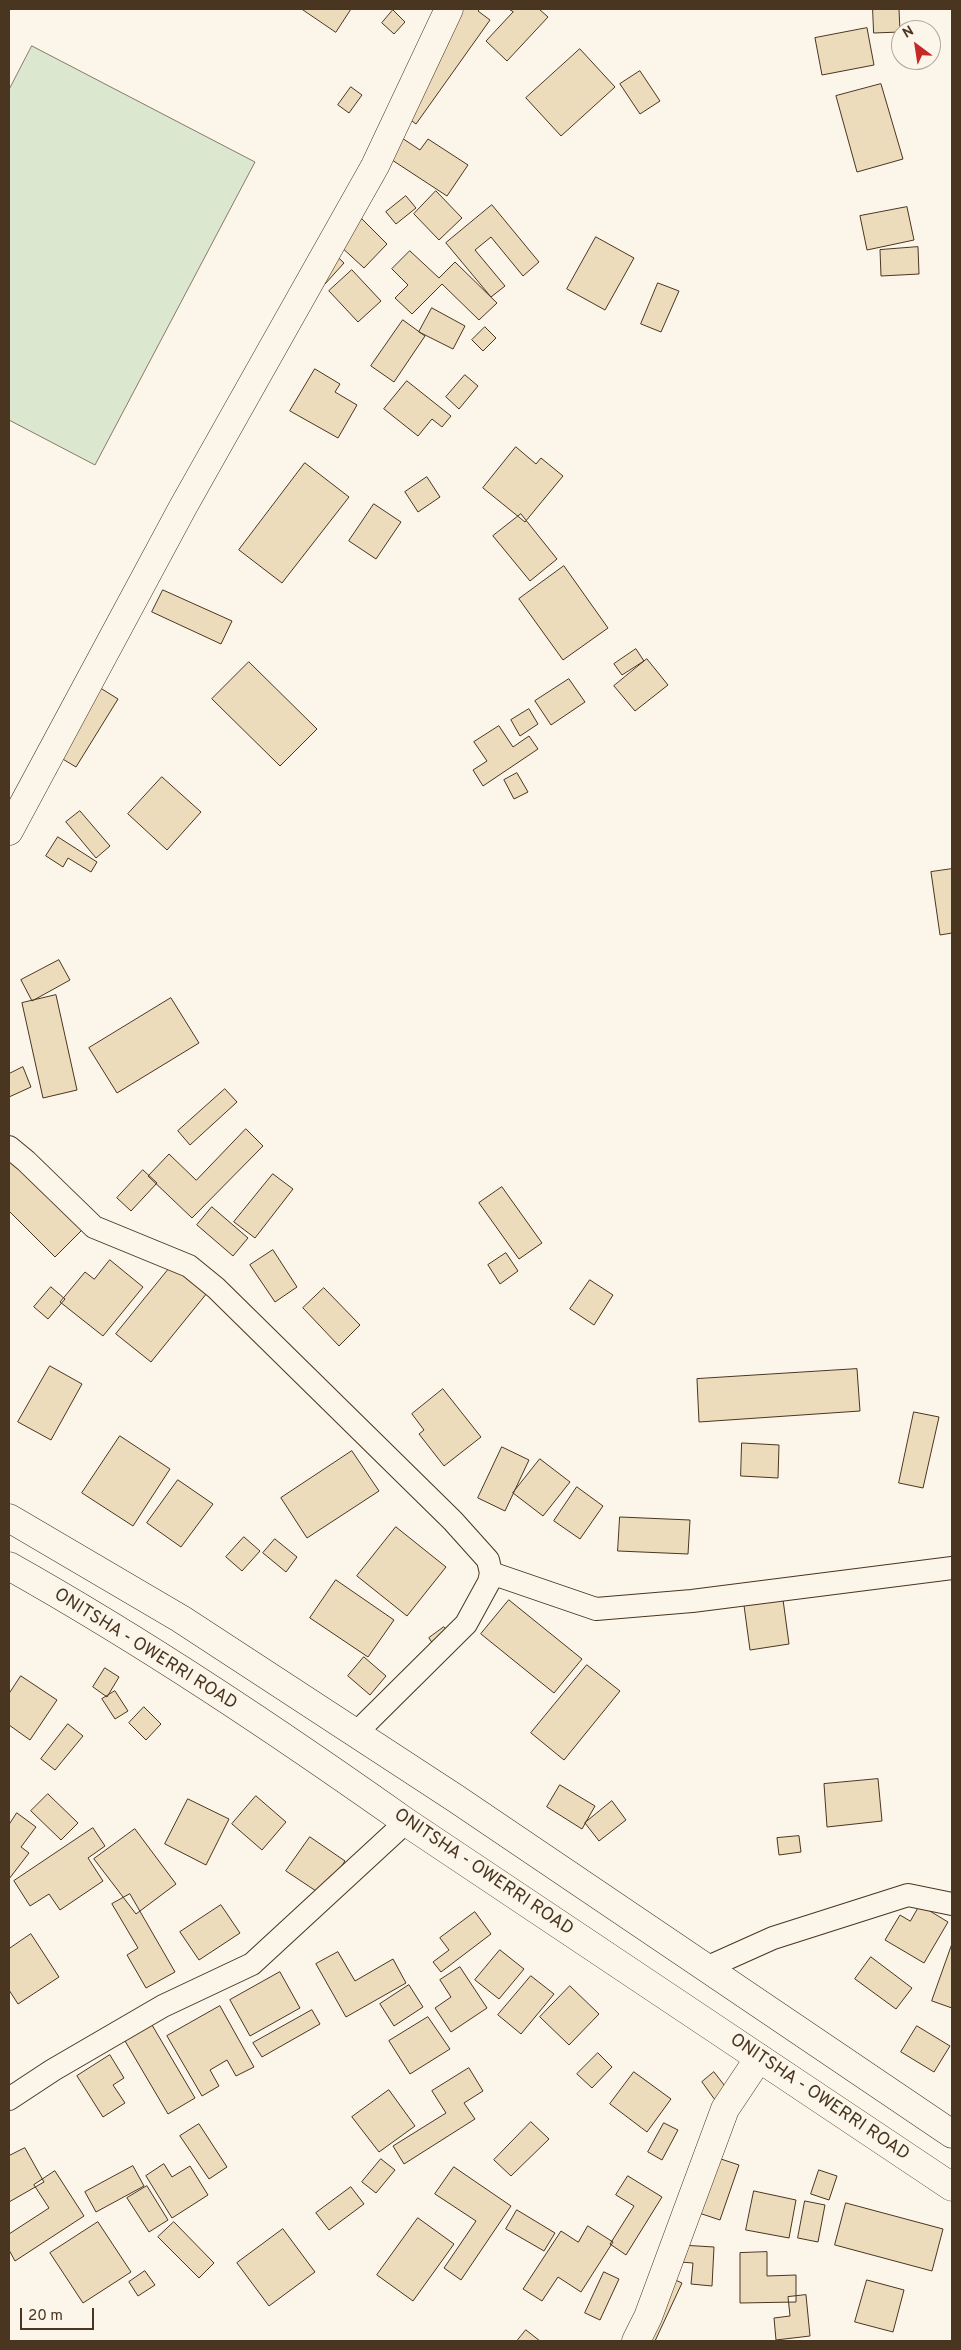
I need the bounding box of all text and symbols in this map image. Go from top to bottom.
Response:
north arrow [891,20,941,70]
text: N [900,23,917,42]
street label: ONITSHA - OWERRI ROAD [49,1585,241,1715]
street label: ONITSHA - OWERRI ROAD [389,1805,577,1941]
street label: ONITSHA - OWERRI ROAD [725,2030,913,2166]
scale bar [22,2298,96,2330]
text: 20 m [28,2307,63,2326]

